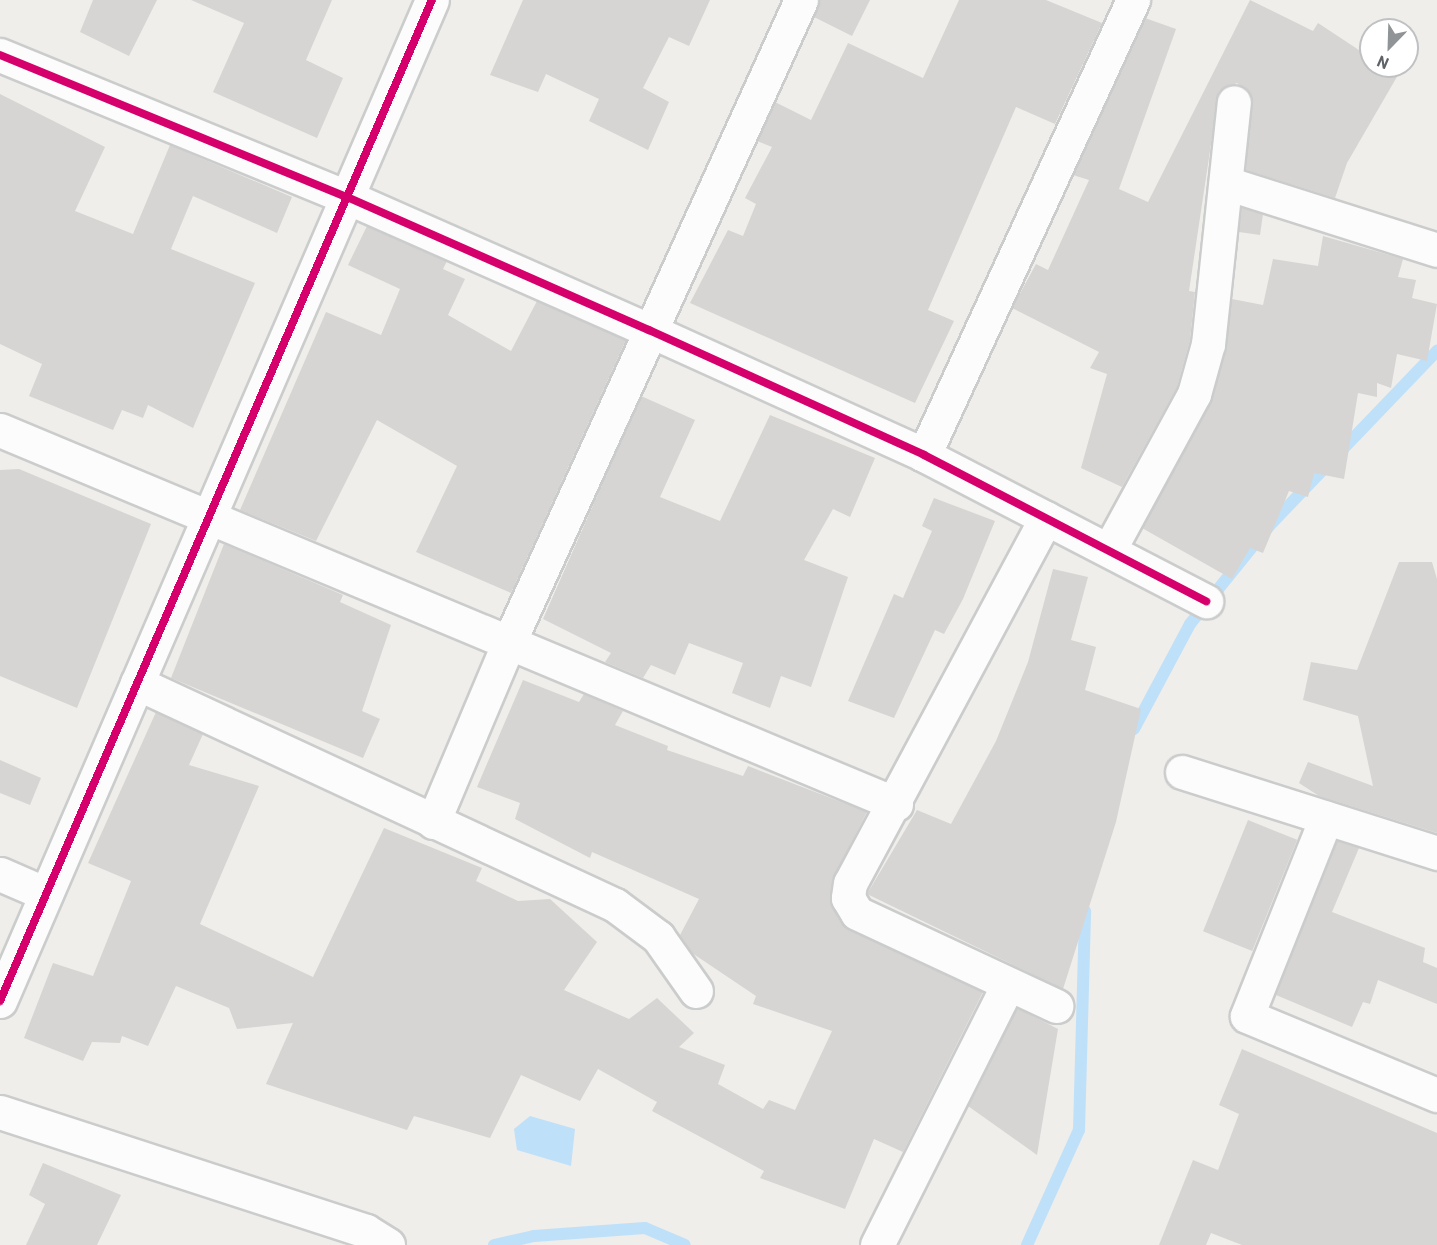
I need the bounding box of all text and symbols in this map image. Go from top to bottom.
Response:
north arrow [1359,18,1419,78]
text: N [1374,52,1391,74]

